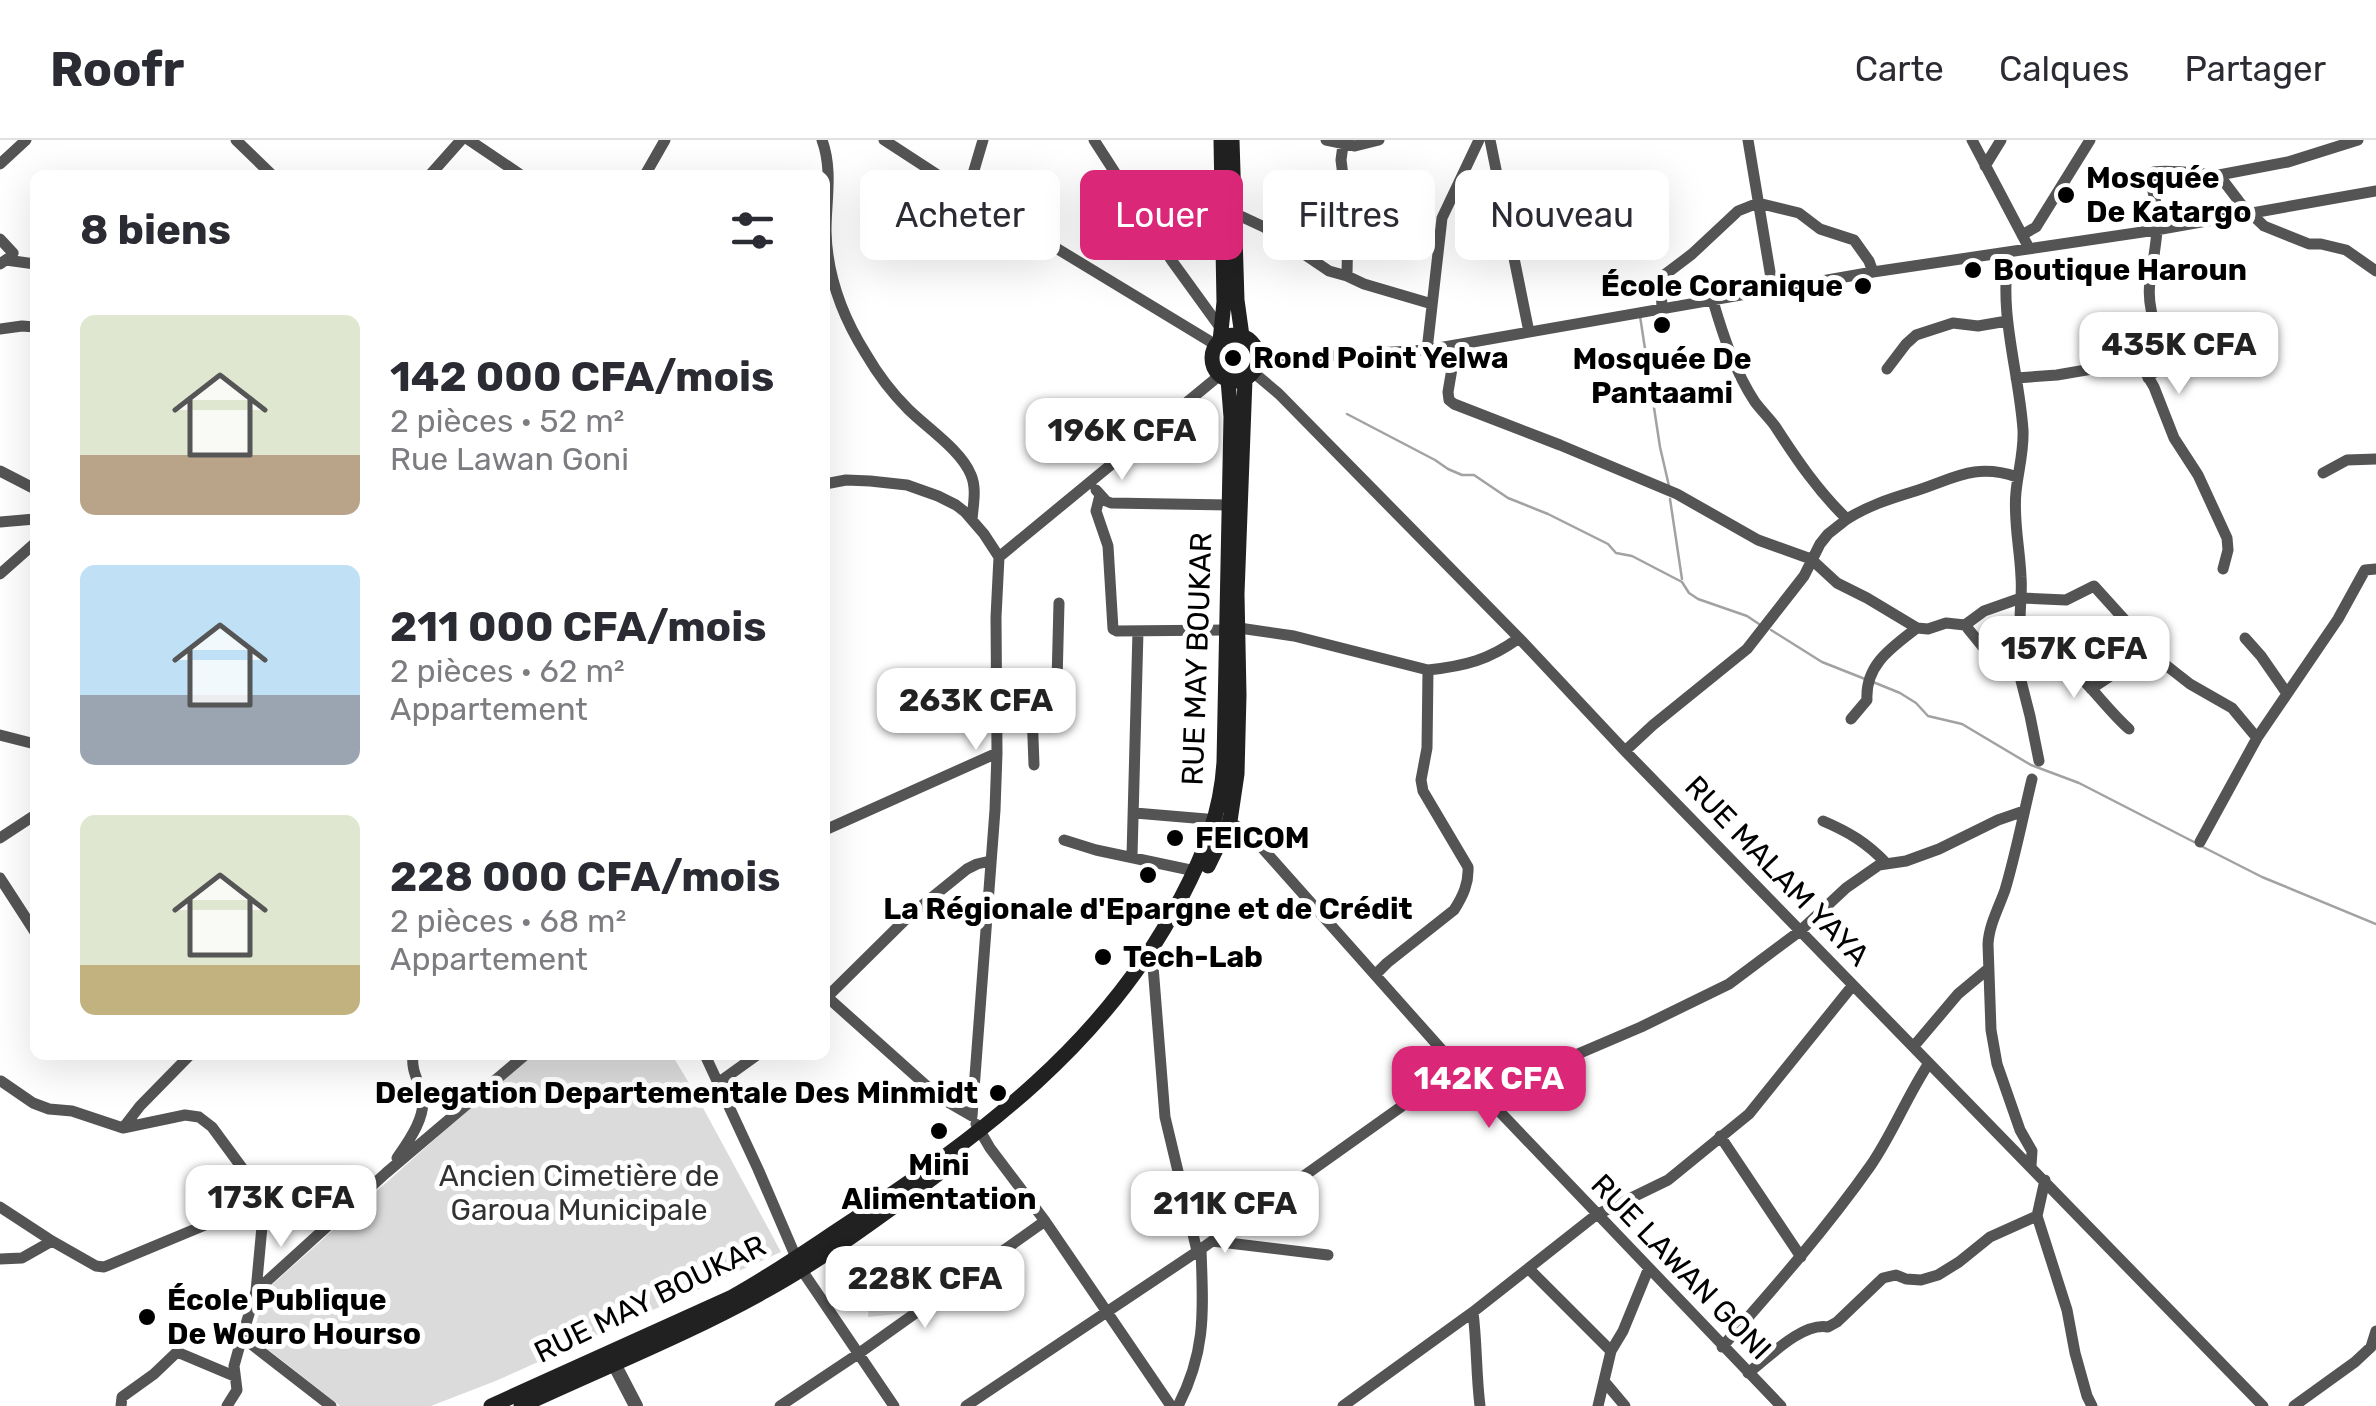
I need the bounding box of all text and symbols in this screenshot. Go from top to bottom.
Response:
text: Roofr [50,41,184,98]
text: Carte [1855,48,1944,90]
text: Calques [1999,48,2129,90]
text: Partager [2184,48,2326,90]
place label: Mosquée De Katargo [2086,160,2251,230]
chip: Acheter [860,170,1060,260]
chip: Louer [1080,170,1243,260]
chip: Filtres [1263,170,1435,260]
chip: Nouveau [1455,170,1669,260]
marker: Mosquée De Katargo [2055,184,2077,206]
icon: filters [725,203,780,258]
text: 8 biens [80,205,231,255]
place label: Boutique Haroun [1993,252,2247,288]
marker: Boutique Haroun [1962,259,1984,281]
place label: École Coranique [1601,268,1843,304]
marker: École Coranique [1852,275,1874,297]
pin: 435K CFA [2076,312,2282,397]
marker: Mosquée De Pantaami [1651,314,1673,336]
text: 435K CFA [2101,325,2257,363]
place label: Rond Point Yelwa [1253,340,1509,376]
place label: Mosquée De Pantaami [1572,341,1752,411]
marker: Rond Point Yelwa [1222,347,1244,369]
text: 142 000 CFA/mois [390,352,774,402]
icon: home [160,355,280,475]
pin: 196K CFA [1019,398,1225,483]
text: 2 pièces · 52 m² [390,402,625,440]
text: 196K CFA [1048,411,1196,449]
text: Rue Lawan Goni [390,440,629,478]
street label: RUE MAY BOUKAR [1175,532,1219,786]
text: 211 000 CFA/mois [390,602,767,652]
icon: home [160,605,280,725]
pin: 157K CFA [1971,616,2177,701]
text: 157K CFA [2001,629,2147,667]
text: 2 pièces · 62 m² [390,652,625,690]
pin: 263K CFA [873,668,1079,753]
text: 263K CFA [899,681,1053,719]
text: Appartement [390,690,588,728]
street label: RUE MALAM YAYA [1677,769,1877,973]
place label: FEICOM [1195,820,1310,856]
marker: FEICOM [1164,827,1186,849]
text: 228 000 CFA/mois [390,852,781,902]
icon: home [160,855,280,975]
marker: La Régionale d'Epargne et de Crédit [1137,864,1159,886]
place label: La Régionale d'Epargne et de Crédit [883,891,1413,927]
text: 2 pièces · 68 m² [390,902,626,940]
place label: Tech-Lab [1123,939,1263,975]
text: Appartement [390,940,588,978]
marker: Tech-Lab [1092,946,1114,968]
pin: 142K CFA [1386,1046,1592,1131]
text: 142K CFA [1414,1059,1564,1097]
place label: Delegation Departementale Des Minmidt [375,1075,978,1111]
marker: Delegation Departementale Des Minmidt [987,1082,1009,1104]
marker: Mini Alimentation [928,1120,950,1142]
place label: Mini Alimentation [842,1147,1036,1217]
park label: Ancien Cimetière de Garoua Municipale [439,1158,719,1228]
pin: 173K CFA [178,1165,384,1250]
street label: RUE LAWAN GONI [1583,1167,1779,1367]
pin: 211K CFA [1122,1171,1328,1256]
text: 173K CFA [207,1178,355,1216]
text: 211K CFA [1153,1184,1297,1222]
street label: RUE MAY BOUKAR [528,1227,772,1371]
pin: 228K CFA [822,1246,1028,1331]
text: 228K CFA [847,1259,1003,1297]
place label: École Publique De Wouro Hourso [167,1282,421,1352]
marker: École Publique De Wouro Hourso [136,1306,158,1328]

